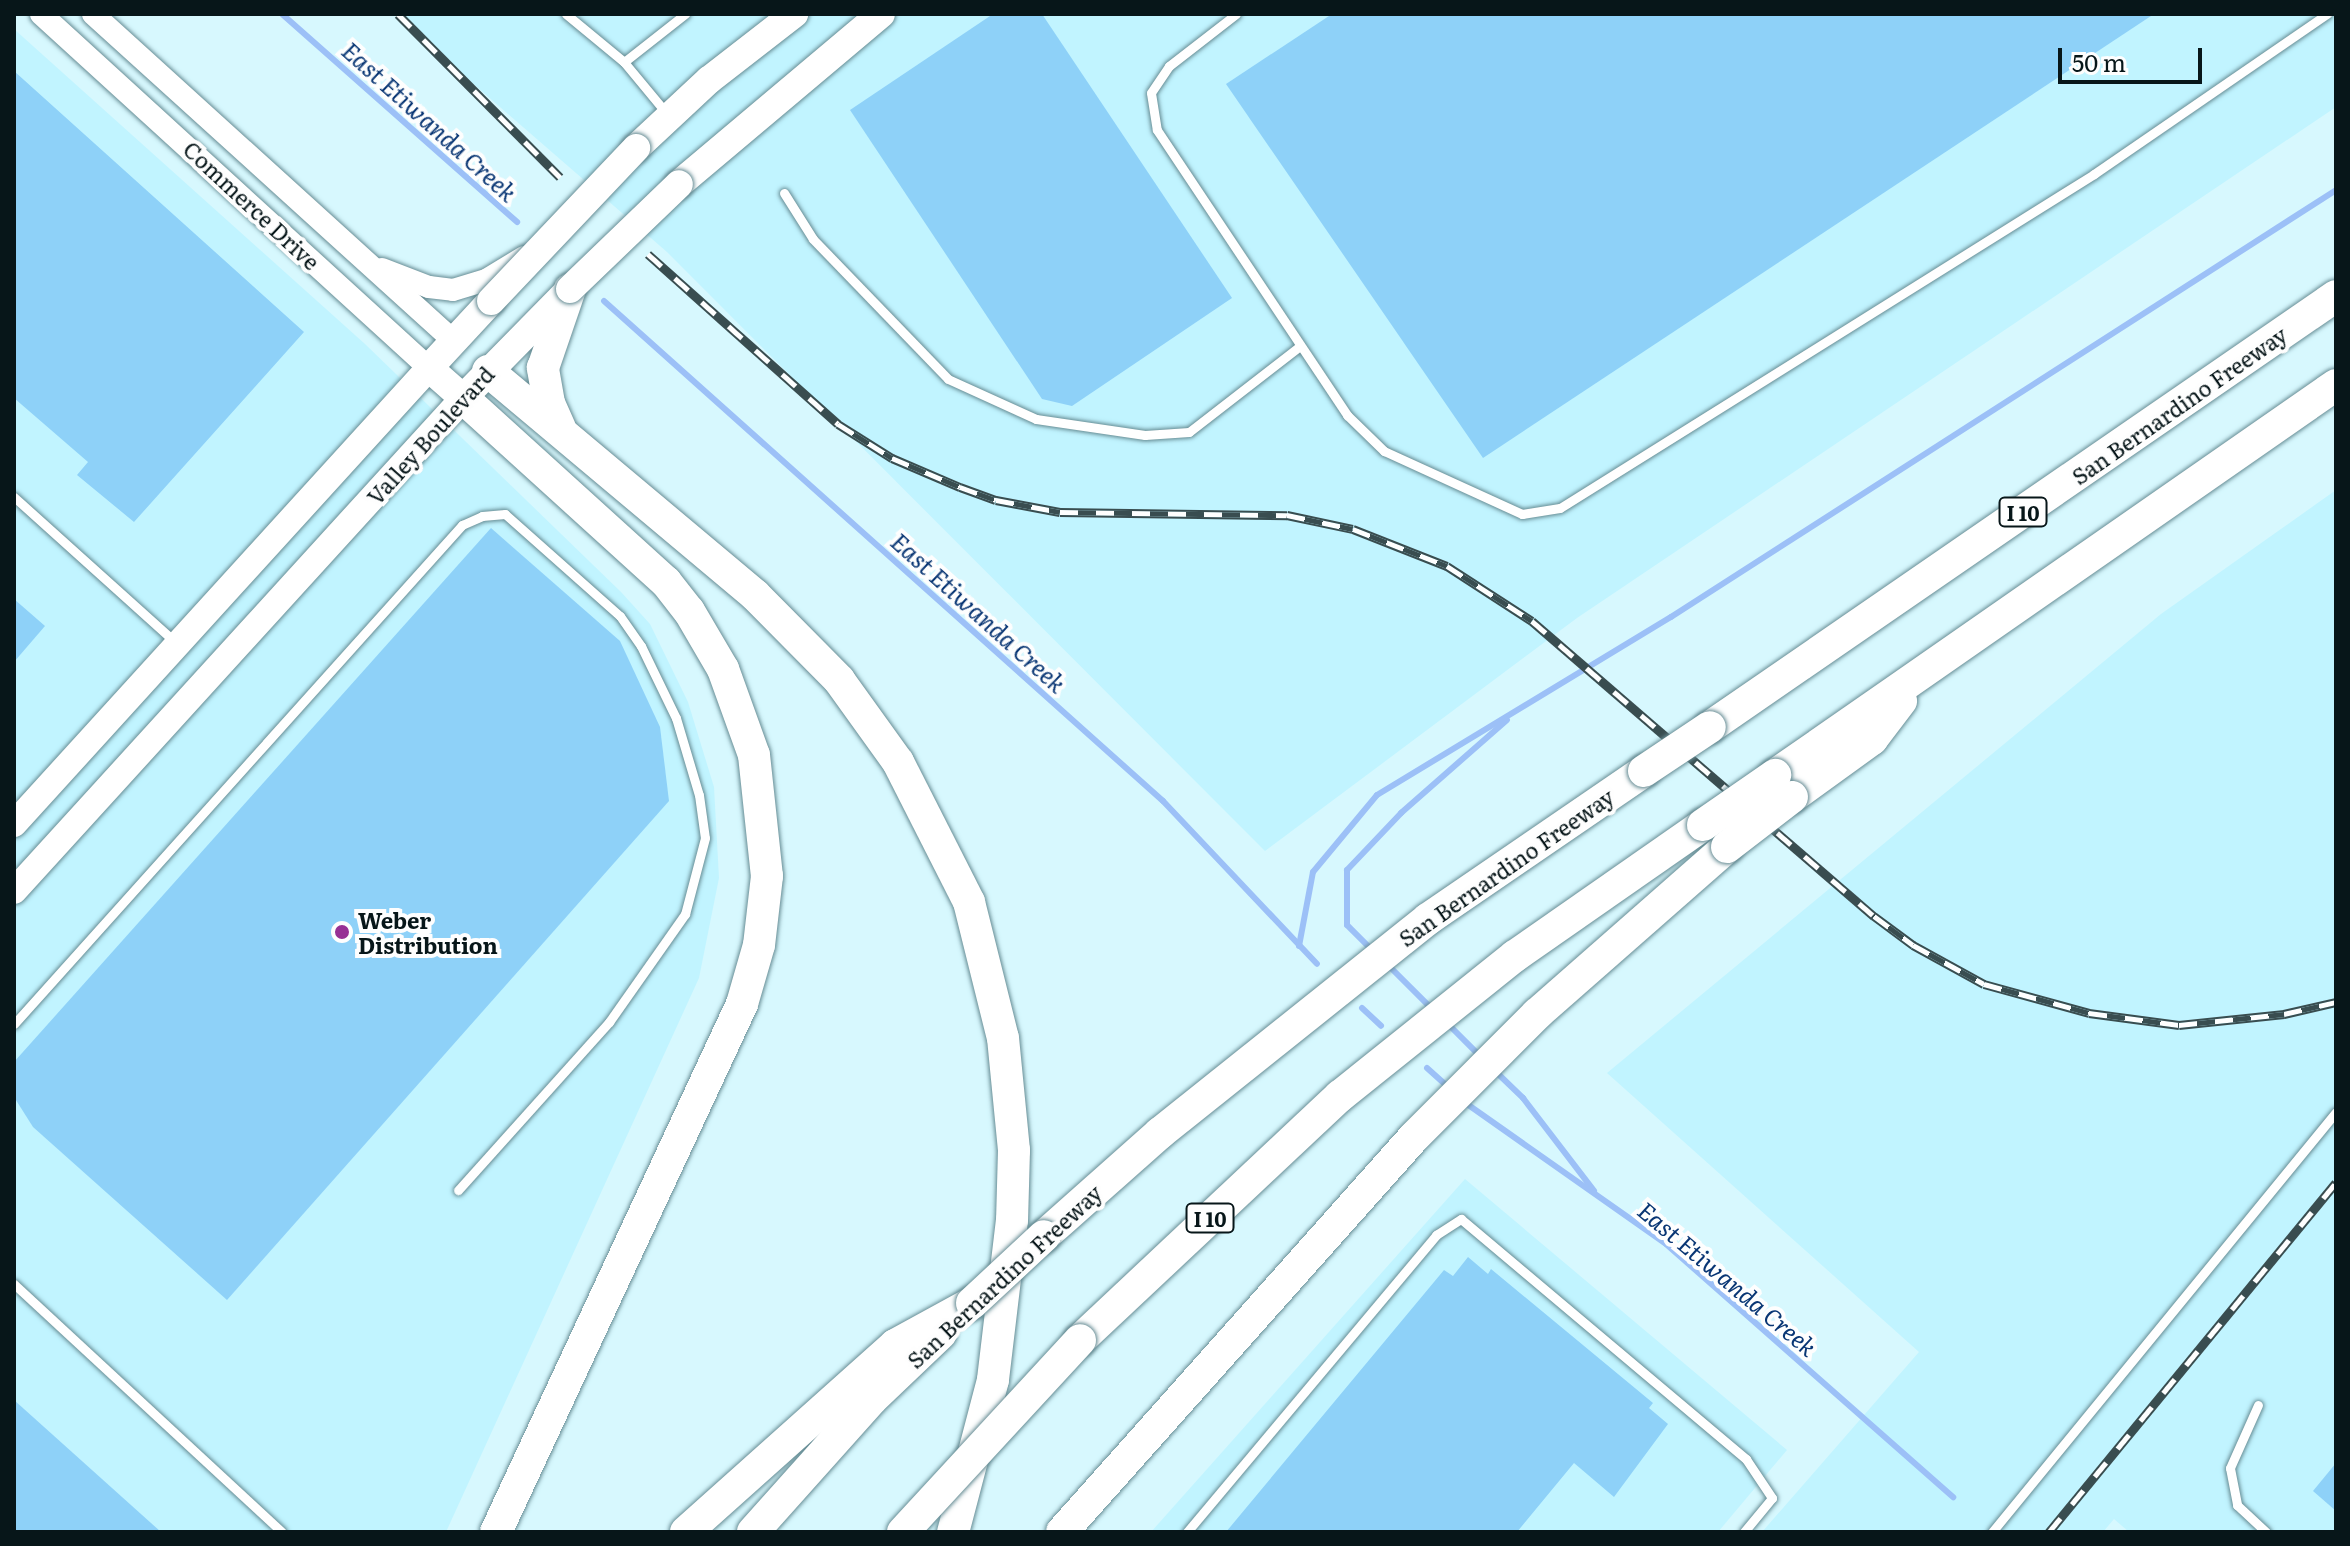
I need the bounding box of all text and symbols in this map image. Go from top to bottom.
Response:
scale bar [2062,32,2206,82]
water label: East Etiwanda Creek [337,35,523,207]
text: 50 m [2072,44,2126,79]
street label: Commerce Drive [179,135,325,275]
street label: San Bernardino Freeway [2066,321,2292,489]
street label: Valley Boulevard [361,361,499,509]
road number: I 10 [1997,496,2049,528]
water label: East Etiwanda Creek [886,526,1072,698]
street label: San Bernardino Freeway [1393,783,1619,951]
place label: Weber Distribution [358,906,498,958]
marker: Weber Distribution [333,923,351,941]
street label: San Bernardino Freeway [901,1179,1107,1373]
water label: East Etiwanda Creek [1633,1195,1823,1361]
road number: I 10 [1184,1202,1236,1234]

